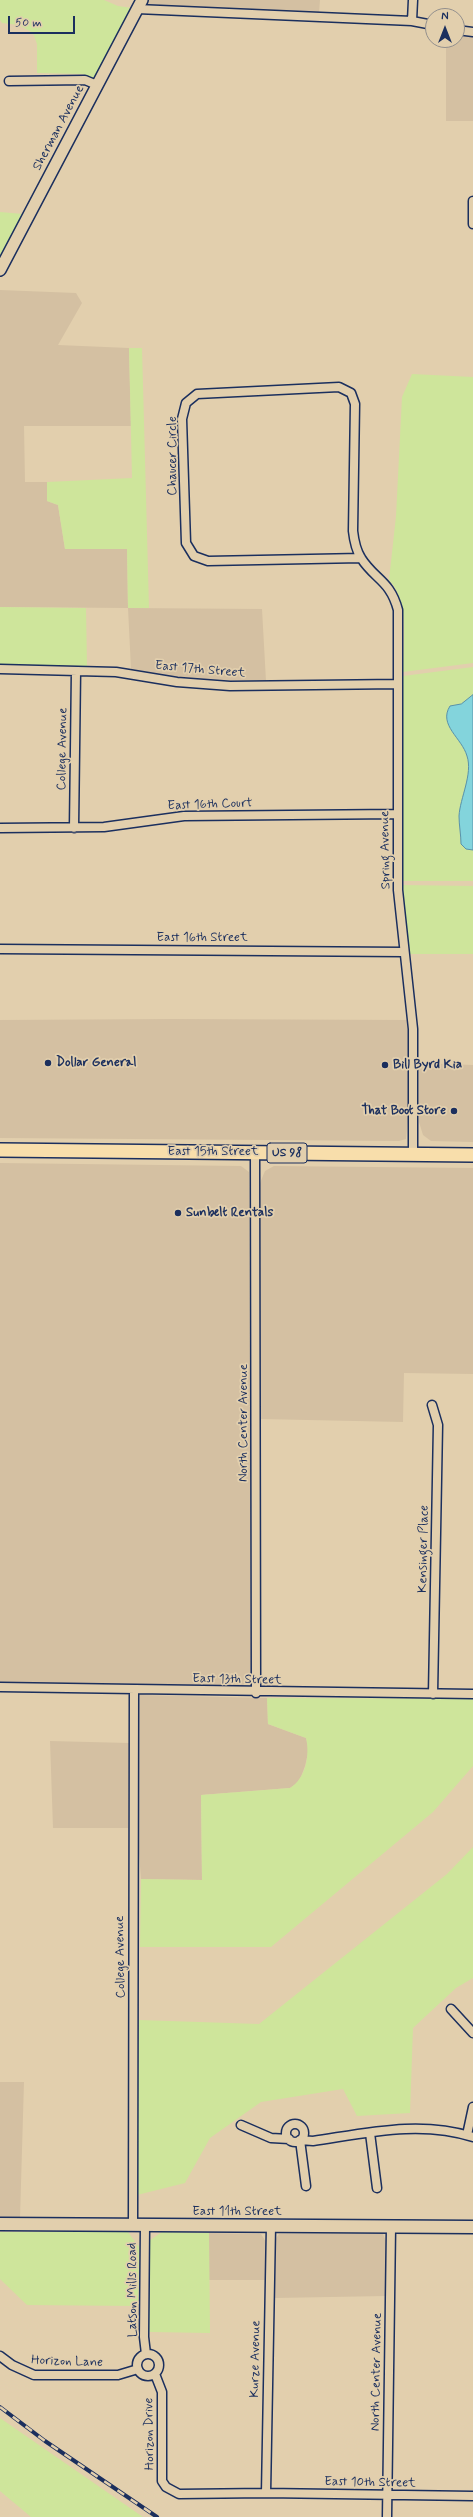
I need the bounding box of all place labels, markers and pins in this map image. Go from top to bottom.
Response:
place label: Dollar General [56,1055,136,1071]
place label: Bill Byrd Kia [393,1057,462,1073]
marker: Dollar General [43,1058,53,1068]
marker: Bill Byrd Kia [380,1060,390,1070]
place label: That Boot Store [362,1103,446,1119]
marker: That Boot Store [449,1106,459,1116]
place label: Sunbelt Rentals [186,1205,273,1221]
marker: Sunbelt Rentals [173,1208,183,1218]

